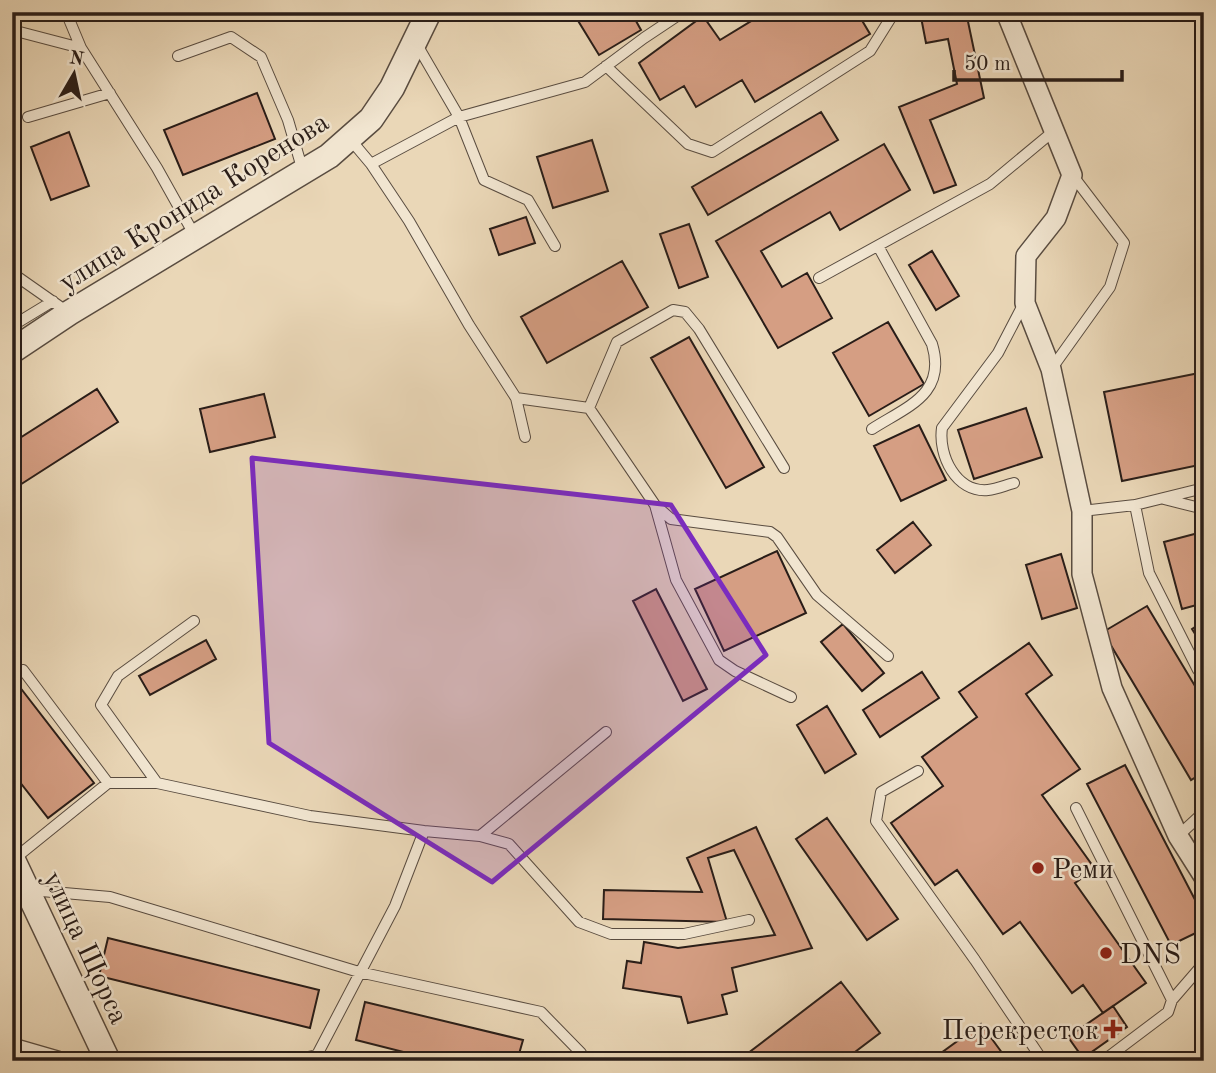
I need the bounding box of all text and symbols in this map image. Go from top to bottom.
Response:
north arrow [38,38,108,108]
scale bar [954,38,1122,82]
text: N [68,49,85,70]
text: 50 m [964,54,1011,75]
street label: улица Кронида Коренова [55,109,335,298]
place label: Реми [1052,857,1114,885]
marker: Реми [1030,860,1046,876]
street label: улица Щорса [37,868,132,1029]
place label: DNS [1120,942,1181,970]
marker: DNS [1098,945,1114,961]
place label: Перекресток [942,1018,1099,1046]
marker: Перекресток [1105,1021,1121,1037]

